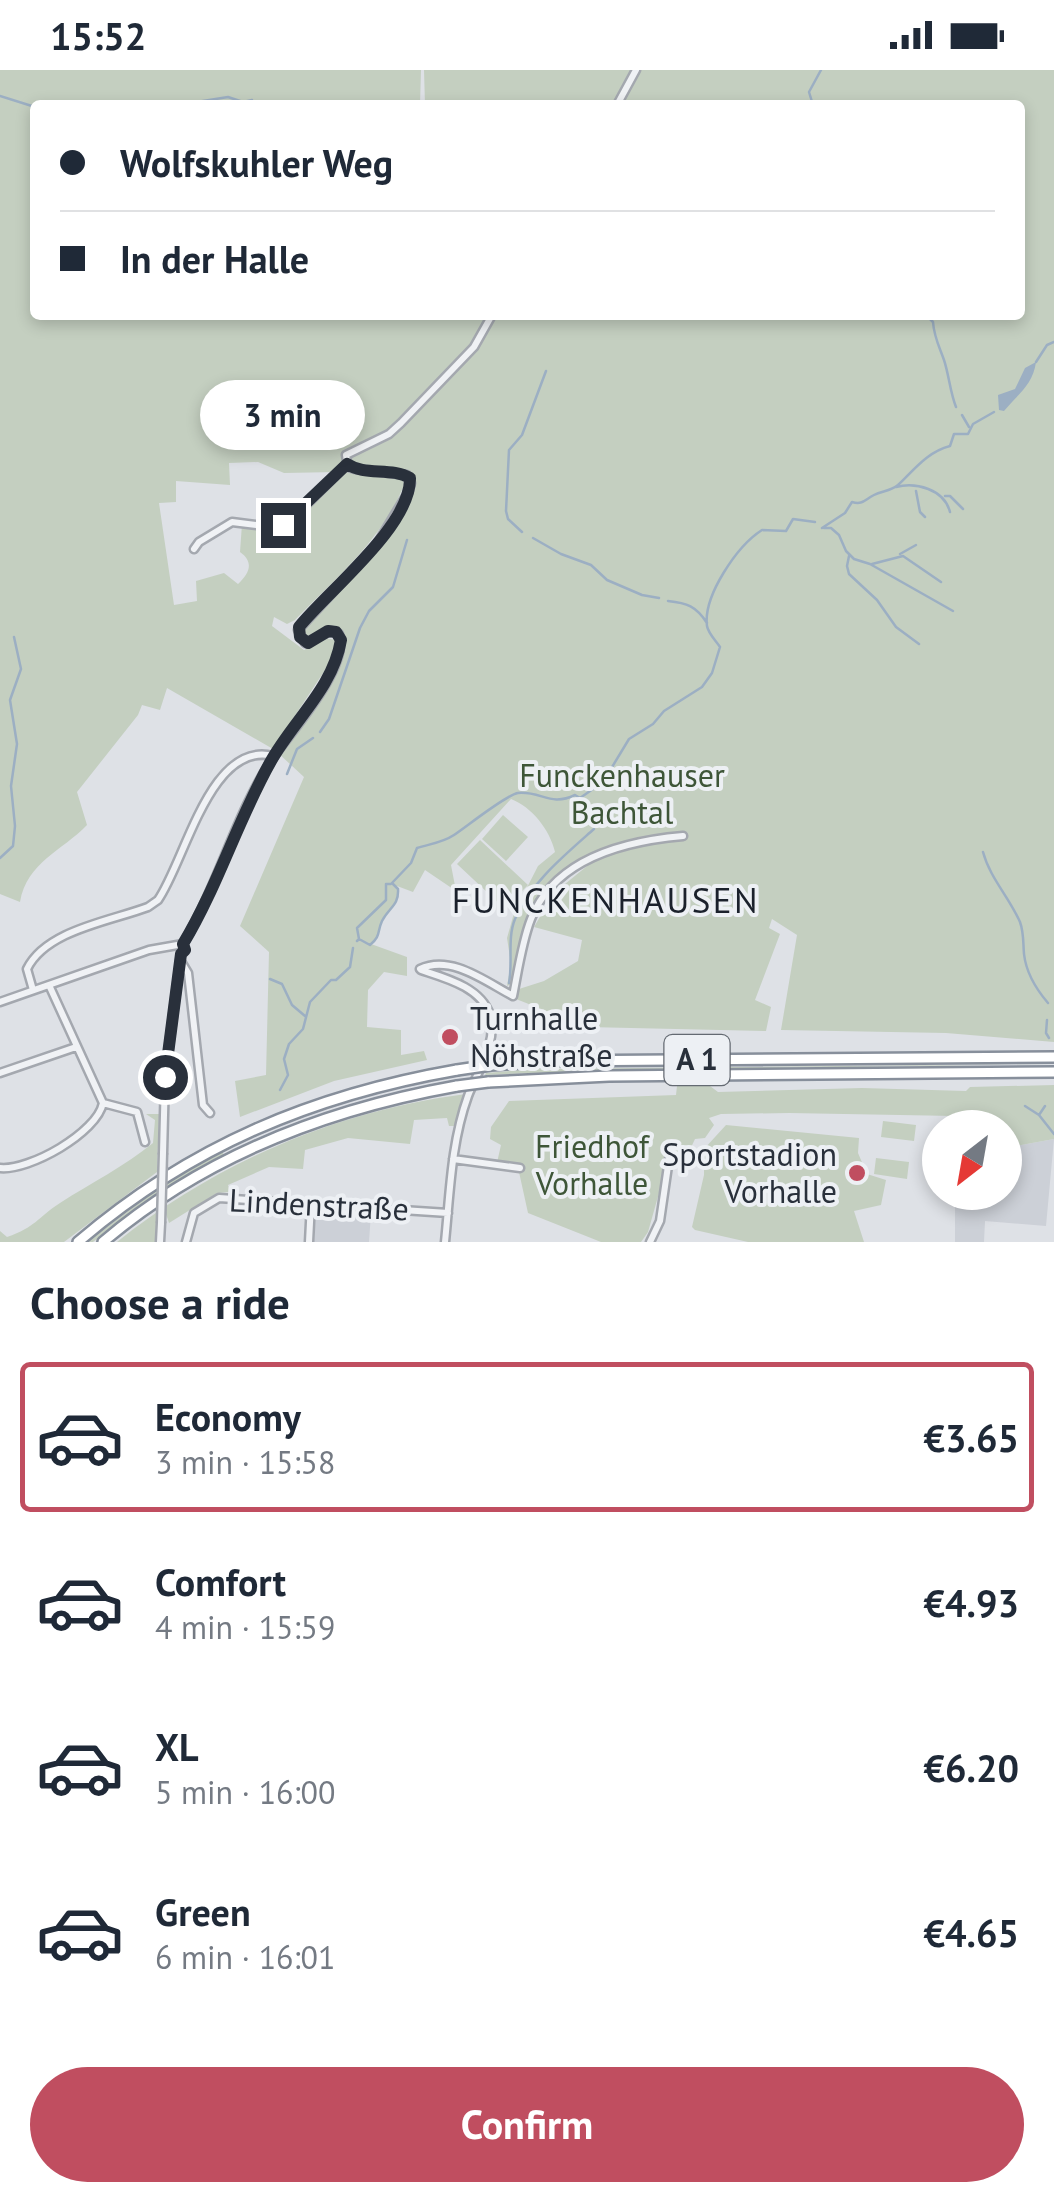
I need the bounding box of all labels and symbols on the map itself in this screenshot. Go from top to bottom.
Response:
callout: 3 min [200,380,366,450]
route end [261,503,306,548]
park label: Funckenhauser Bachtal [519,754,725,833]
district label: FUNCKENHAUSEN [452,877,760,923]
place label: Turnhalle Nöhstraße [470,997,612,1076]
marker: Turnhalle Nöhstraße [439,1026,461,1048]
road number: A 1 [664,1035,730,1085]
route start [143,1055,188,1100]
north arrow [922,1110,1022,1210]
park label: Friedhof Vorhalle [535,1125,651,1204]
place label: Sportstadion Vorhalle [662,1133,837,1212]
marker: Sportstadion Vorhalle [846,1162,868,1184]
street label: Lindenstraße [228,1178,410,1230]

